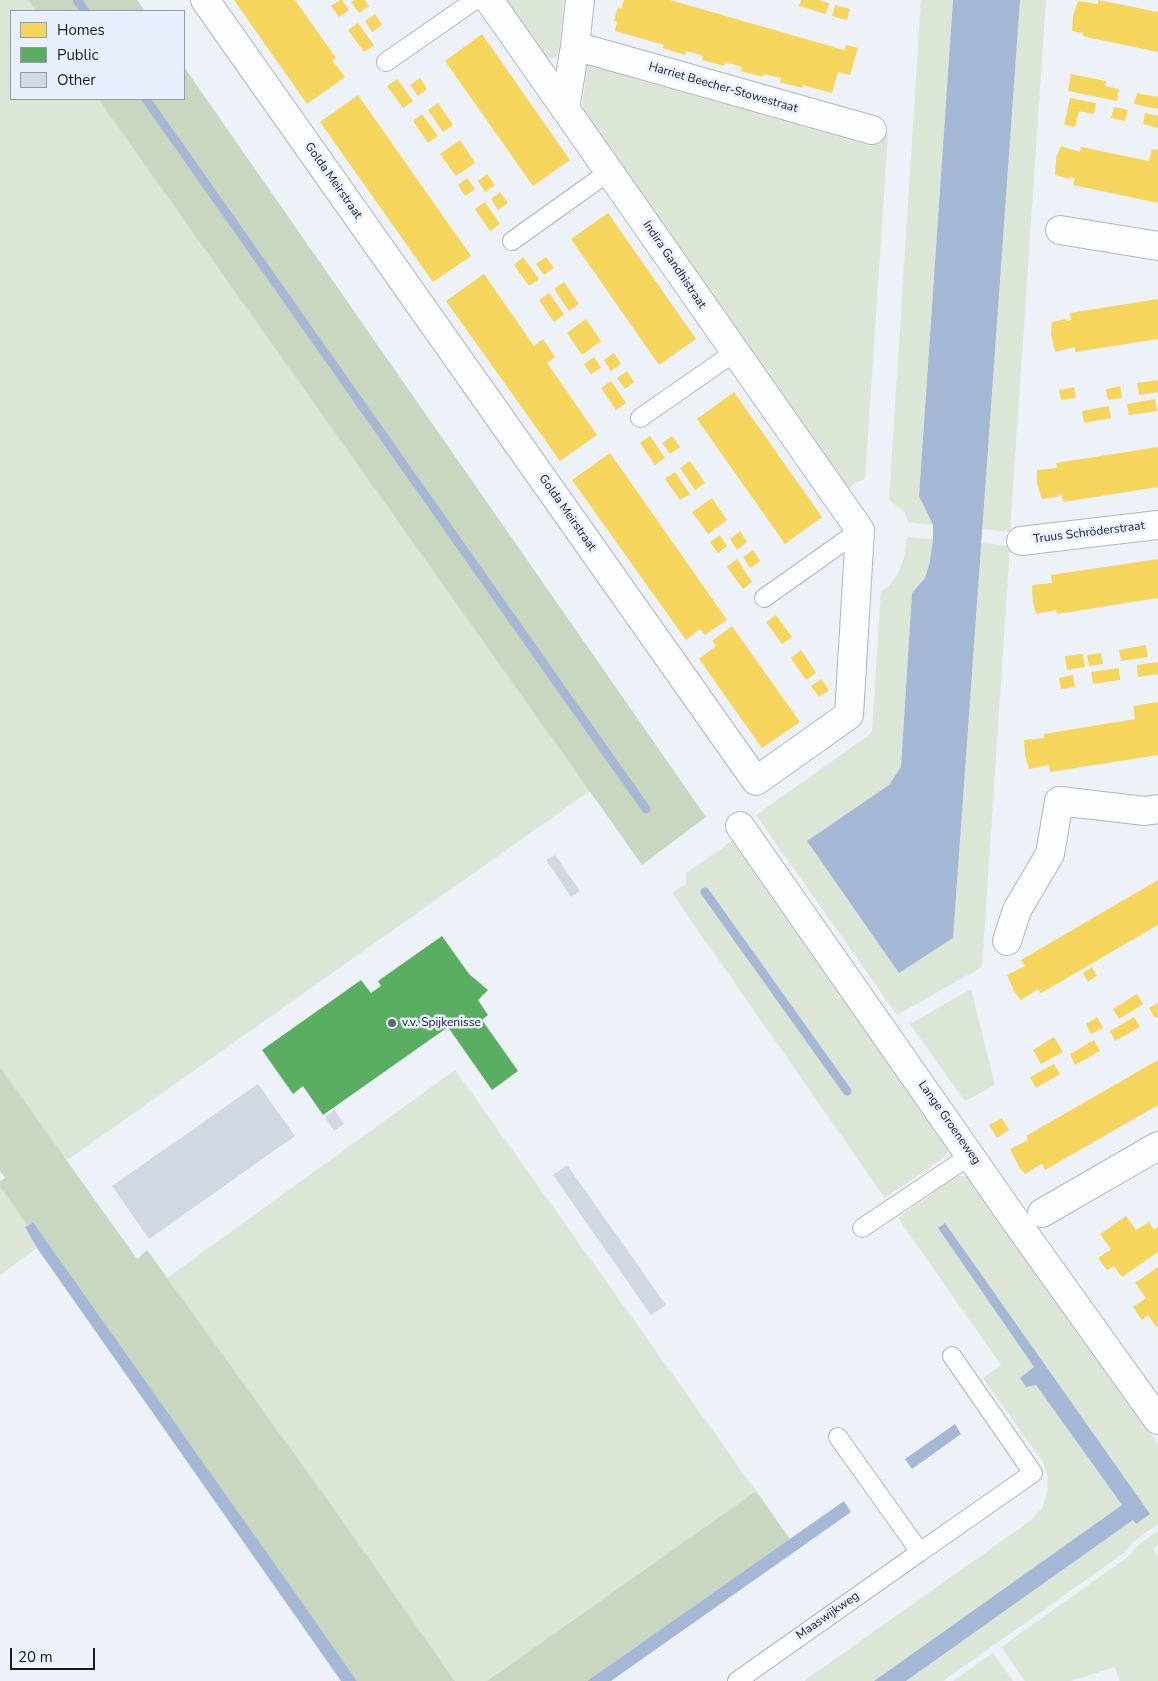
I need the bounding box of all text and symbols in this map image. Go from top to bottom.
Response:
legend [10,10,185,100]
text: Homes [57,20,105,40]
text: Public [57,45,98,65]
street label: Harriet Beecher-Stowestraat [647,60,799,116]
text: Other [57,70,96,90]
street label: Golda Meirstraat [301,140,365,222]
street label: Indira Gandhistraat [639,218,709,312]
street label: Golda Meirstraat [535,472,599,554]
street label: Truus Schröderstraat [1032,519,1146,547]
place label: v.v. Spijkenisse [402,1016,481,1030]
marker: v.v. Spijkenisse [386,1017,398,1029]
street label: Lange Groeneweg [915,1078,983,1168]
street label: Maaswijkweg [794,1589,862,1643]
scale bar [12,1638,98,1670]
text: 20 m [18,1647,53,1667]

